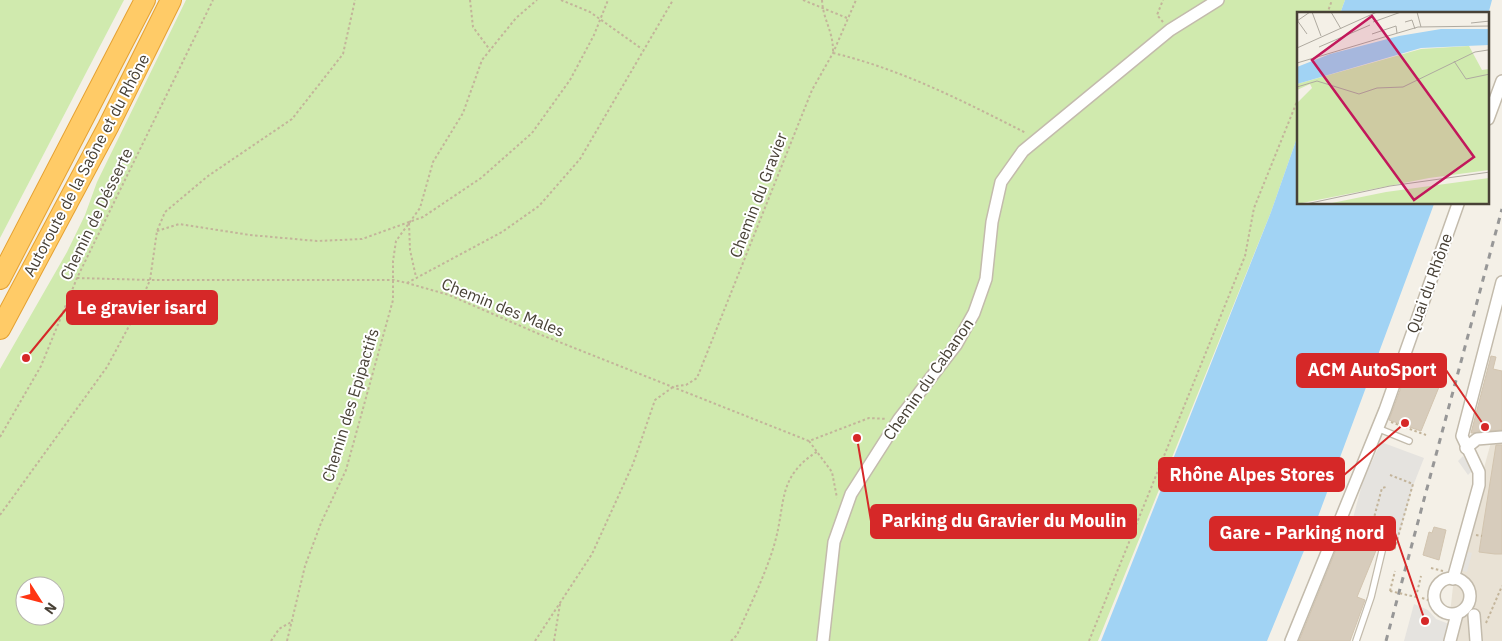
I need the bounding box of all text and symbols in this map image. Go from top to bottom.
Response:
inset map [1297,12,1490,205]
street label: Autoroute de la Saône et du Rhône [19,50,153,280]
street label: Chemin du Gravier [725,129,791,261]
street label: Chemin de Désserte [55,144,137,283]
street label: Quai du Rhône [1402,230,1456,336]
street label: Chemin des Males [439,273,567,341]
callout: Le gravier isard [67,291,217,324]
text: Le gravier isard [77,296,207,319]
street label: Chemin du Cabanon [878,314,978,444]
street label: Chemin des Epipactifs [317,326,383,484]
callout: ACM AutoSport [1297,354,1446,387]
text: ACM AutoSport [1307,358,1437,381]
callout: Rhône Alpes Stores [1159,458,1344,491]
text: Rhône Alpes Stores [1170,463,1334,486]
callout: Parking du Gravier du Moulin [871,505,1136,538]
text: Parking du Gravier du Moulin [882,509,1126,532]
callout: Gare - Parking nord [1210,517,1395,550]
text: Gare - Parking nord [1220,521,1384,544]
north arrow [15,576,65,626]
text: N [40,599,61,618]

